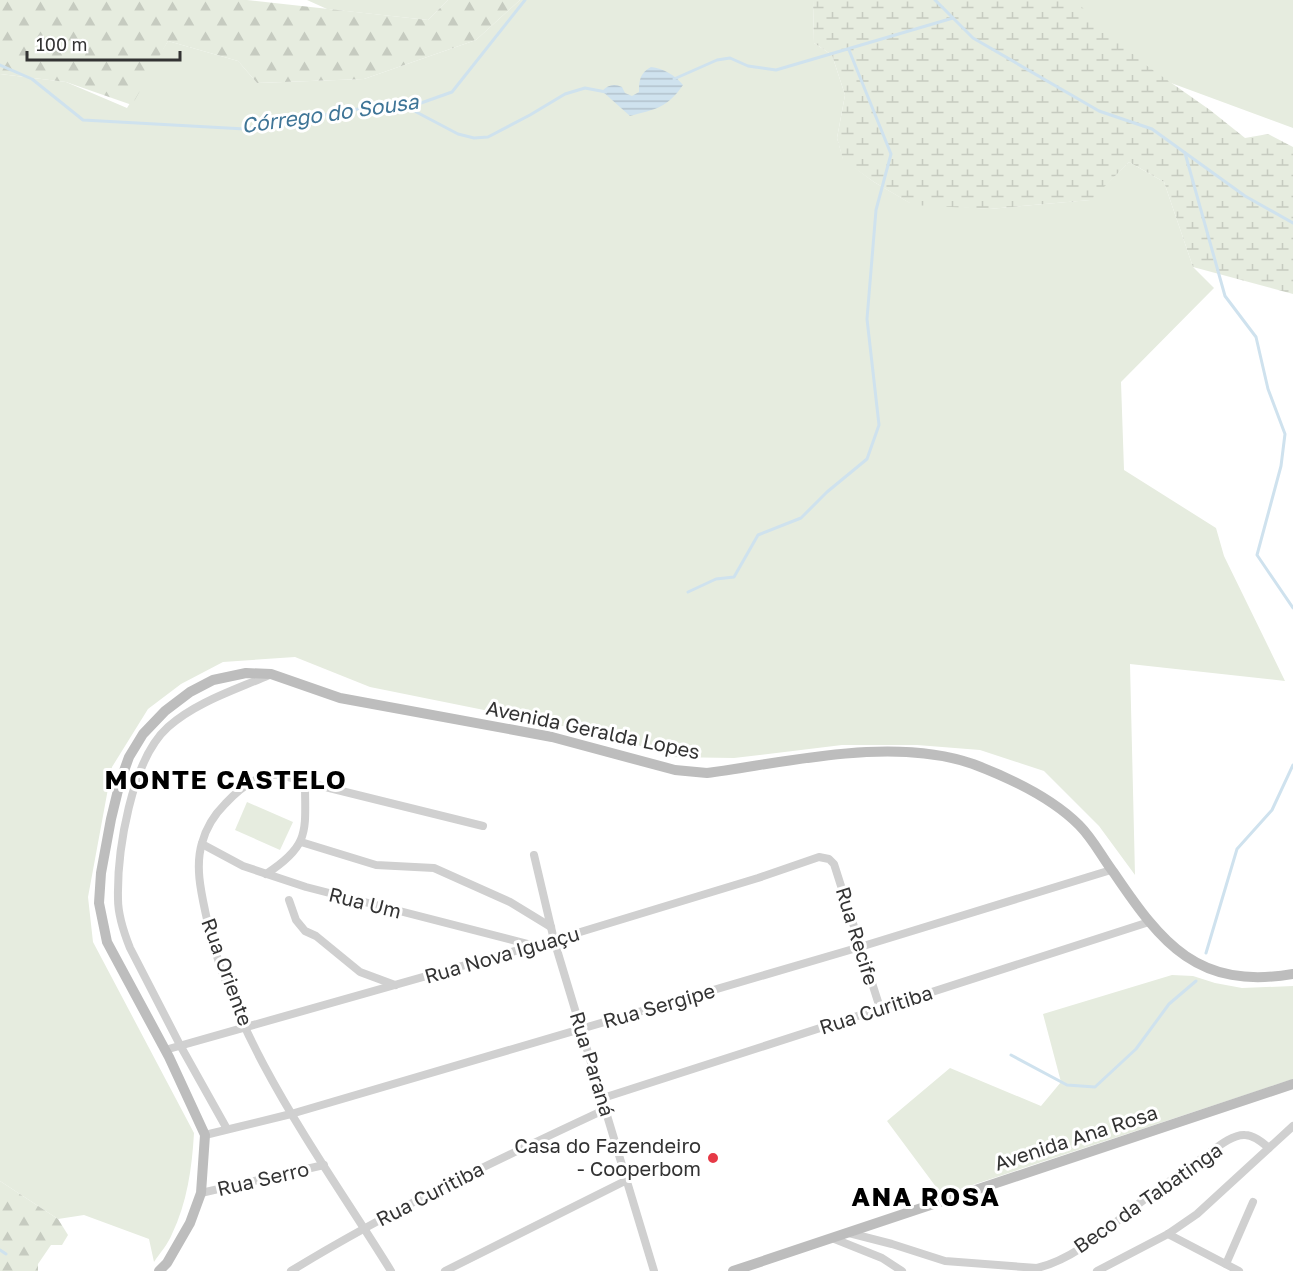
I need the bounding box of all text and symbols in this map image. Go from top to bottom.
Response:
scale bar [27,24,180,62]
text: 100 m [36,33,87,55]
water label: Córrego do Sousa [240,88,421,138]
street label: Avenida Geralda Lopes [484,695,702,763]
district label: MONTE CASTELO [105,764,347,795]
street label: Rua Um [326,881,404,923]
street label: Rua Recife [832,884,884,988]
street label: Rua Oriente [197,915,259,1029]
street label: Rua Nova Iguaçu [421,920,582,988]
street label: Rua Sergipe [600,978,717,1032]
street label: Rua Curitiba [816,979,935,1039]
street label: Rua Paraná [566,1008,620,1119]
street label: Avenida Ana Rosa [991,1099,1160,1175]
place label: Casa do Fazendeiro - Cooperbom [514,1133,701,1180]
street label: Beco da Tabatinga [1068,1137,1226,1258]
marker: Casa do Fazendeiro - Cooperbom [706,1151,720,1165]
street label: Rua Serro [215,1156,311,1200]
street label: Rua Curitiba [372,1156,487,1230]
district label: ANA ROSA [852,1181,1000,1212]

